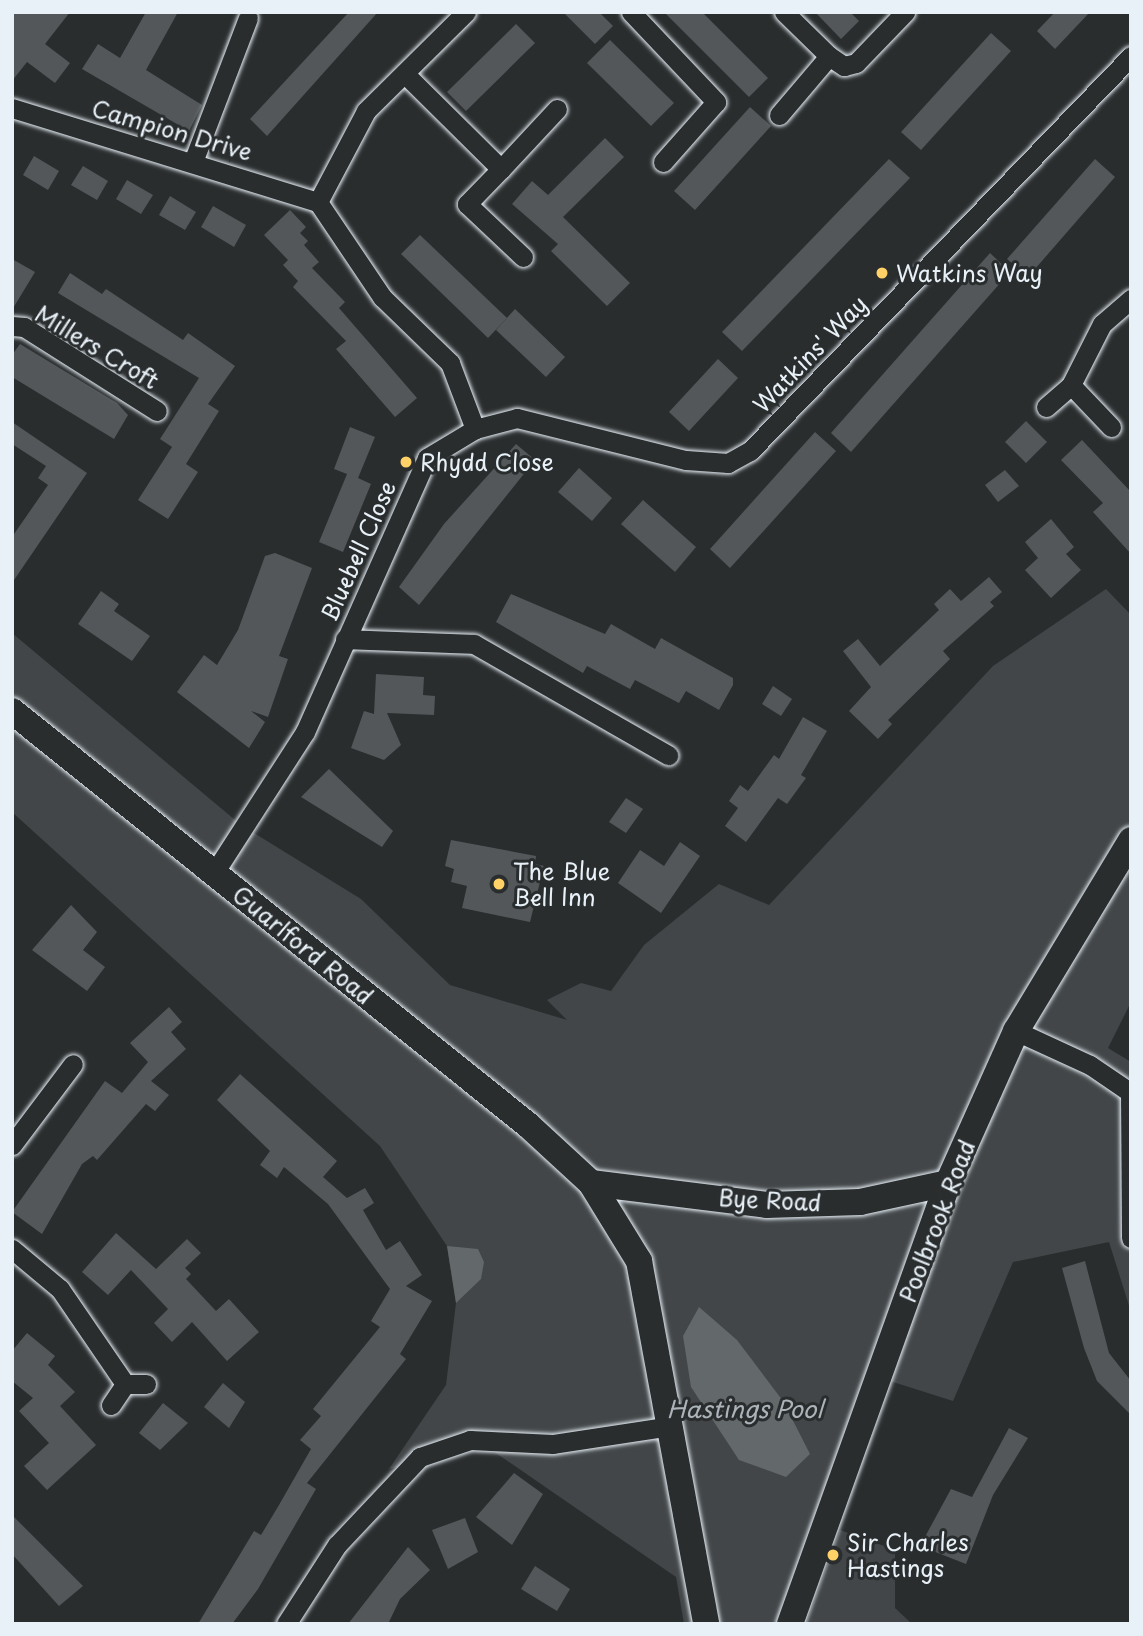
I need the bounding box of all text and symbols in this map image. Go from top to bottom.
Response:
street label: Campion Drive [89,94,255,166]
place label: Watkins Way [896,259,1043,287]
marker: Watkins Way [874,265,890,281]
street label: Watkins' Way [747,290,873,418]
street label: Millers Croft [30,299,164,395]
place label: Rhydd Close [420,448,555,476]
marker: Rhydd Close [398,454,414,470]
street label: Bluebell Close [314,476,402,626]
place label: The Blue Bell Inn [513,857,610,911]
marker: The Blue Bell Inn [491,876,507,892]
street label: Guarlford Road [227,880,379,1010]
street label: Poolbrook Road [893,1136,981,1306]
street label: Bye Road [717,1183,823,1217]
water label: Hastings Pool [666,1395,824,1423]
place label: Sir Charles Hastings [847,1528,970,1582]
marker: Sir Charles Hastings [825,1547,841,1563]

